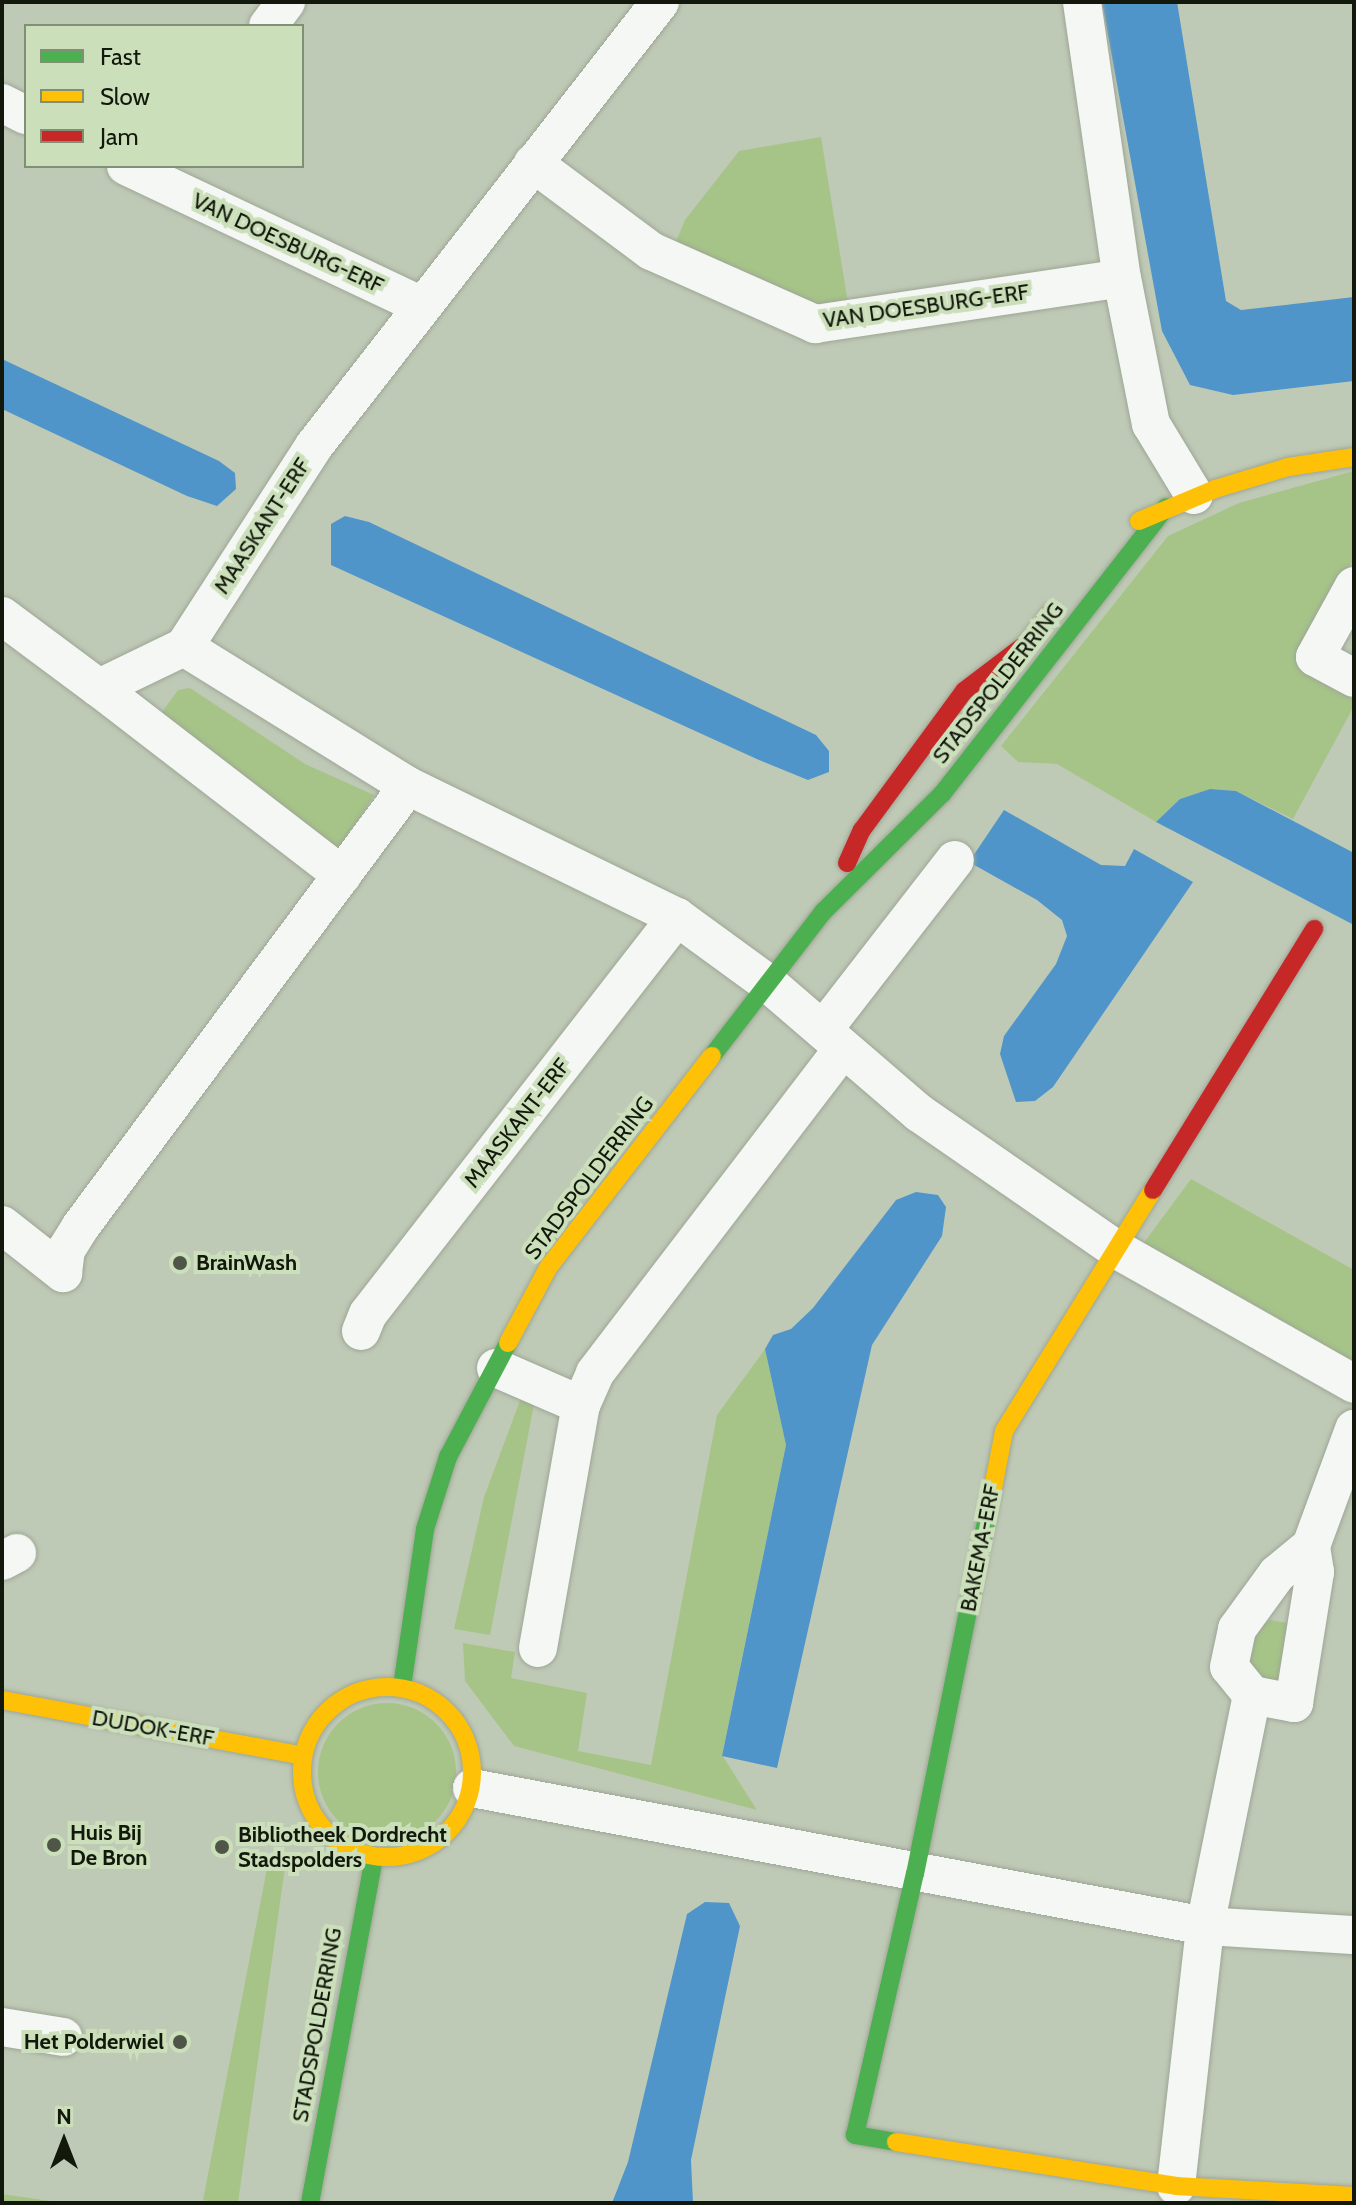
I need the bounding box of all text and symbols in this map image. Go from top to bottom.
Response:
legend [24,24,304,168]
text: Fast [100,42,141,71]
text: Slow [100,82,150,111]
text: Jam [100,122,138,151]
street label: VAN DOESBURG-ERF [188,187,388,299]
street label: VAN DOESBURG-ERF [821,278,1031,334]
street label: MAASKANT-ERF [208,453,316,599]
street label: STADSPOLDERRING [927,597,1069,769]
street label: MAASKANT-ERF [458,1053,576,1193]
street label: STADSPOLDERRING [519,1091,659,1265]
place label: BrainWash [196,1250,297,1276]
marker: BrainWash [171,1254,189,1272]
street label: BAKEMA-ERF [955,1482,1005,1614]
street label: DUDOK-ERF [90,1704,216,1752]
place label: Huis Bij De Bron [70,1819,147,1870]
place label: Bibliotheek Dordrecht Stadspolders [238,1821,447,1872]
marker: Huis Bij De Bron [45,1836,63,1854]
marker: Bibliotheek Dordrecht Stadspolders [213,1838,231,1856]
street label: STADSPOLDERRING [287,1926,347,2124]
place label: Het Polderwiel [24,2029,164,2055]
marker: Het Polderwiel [171,2033,189,2051]
north arrow [24,2101,104,2181]
text: N [56,2103,72,2130]

